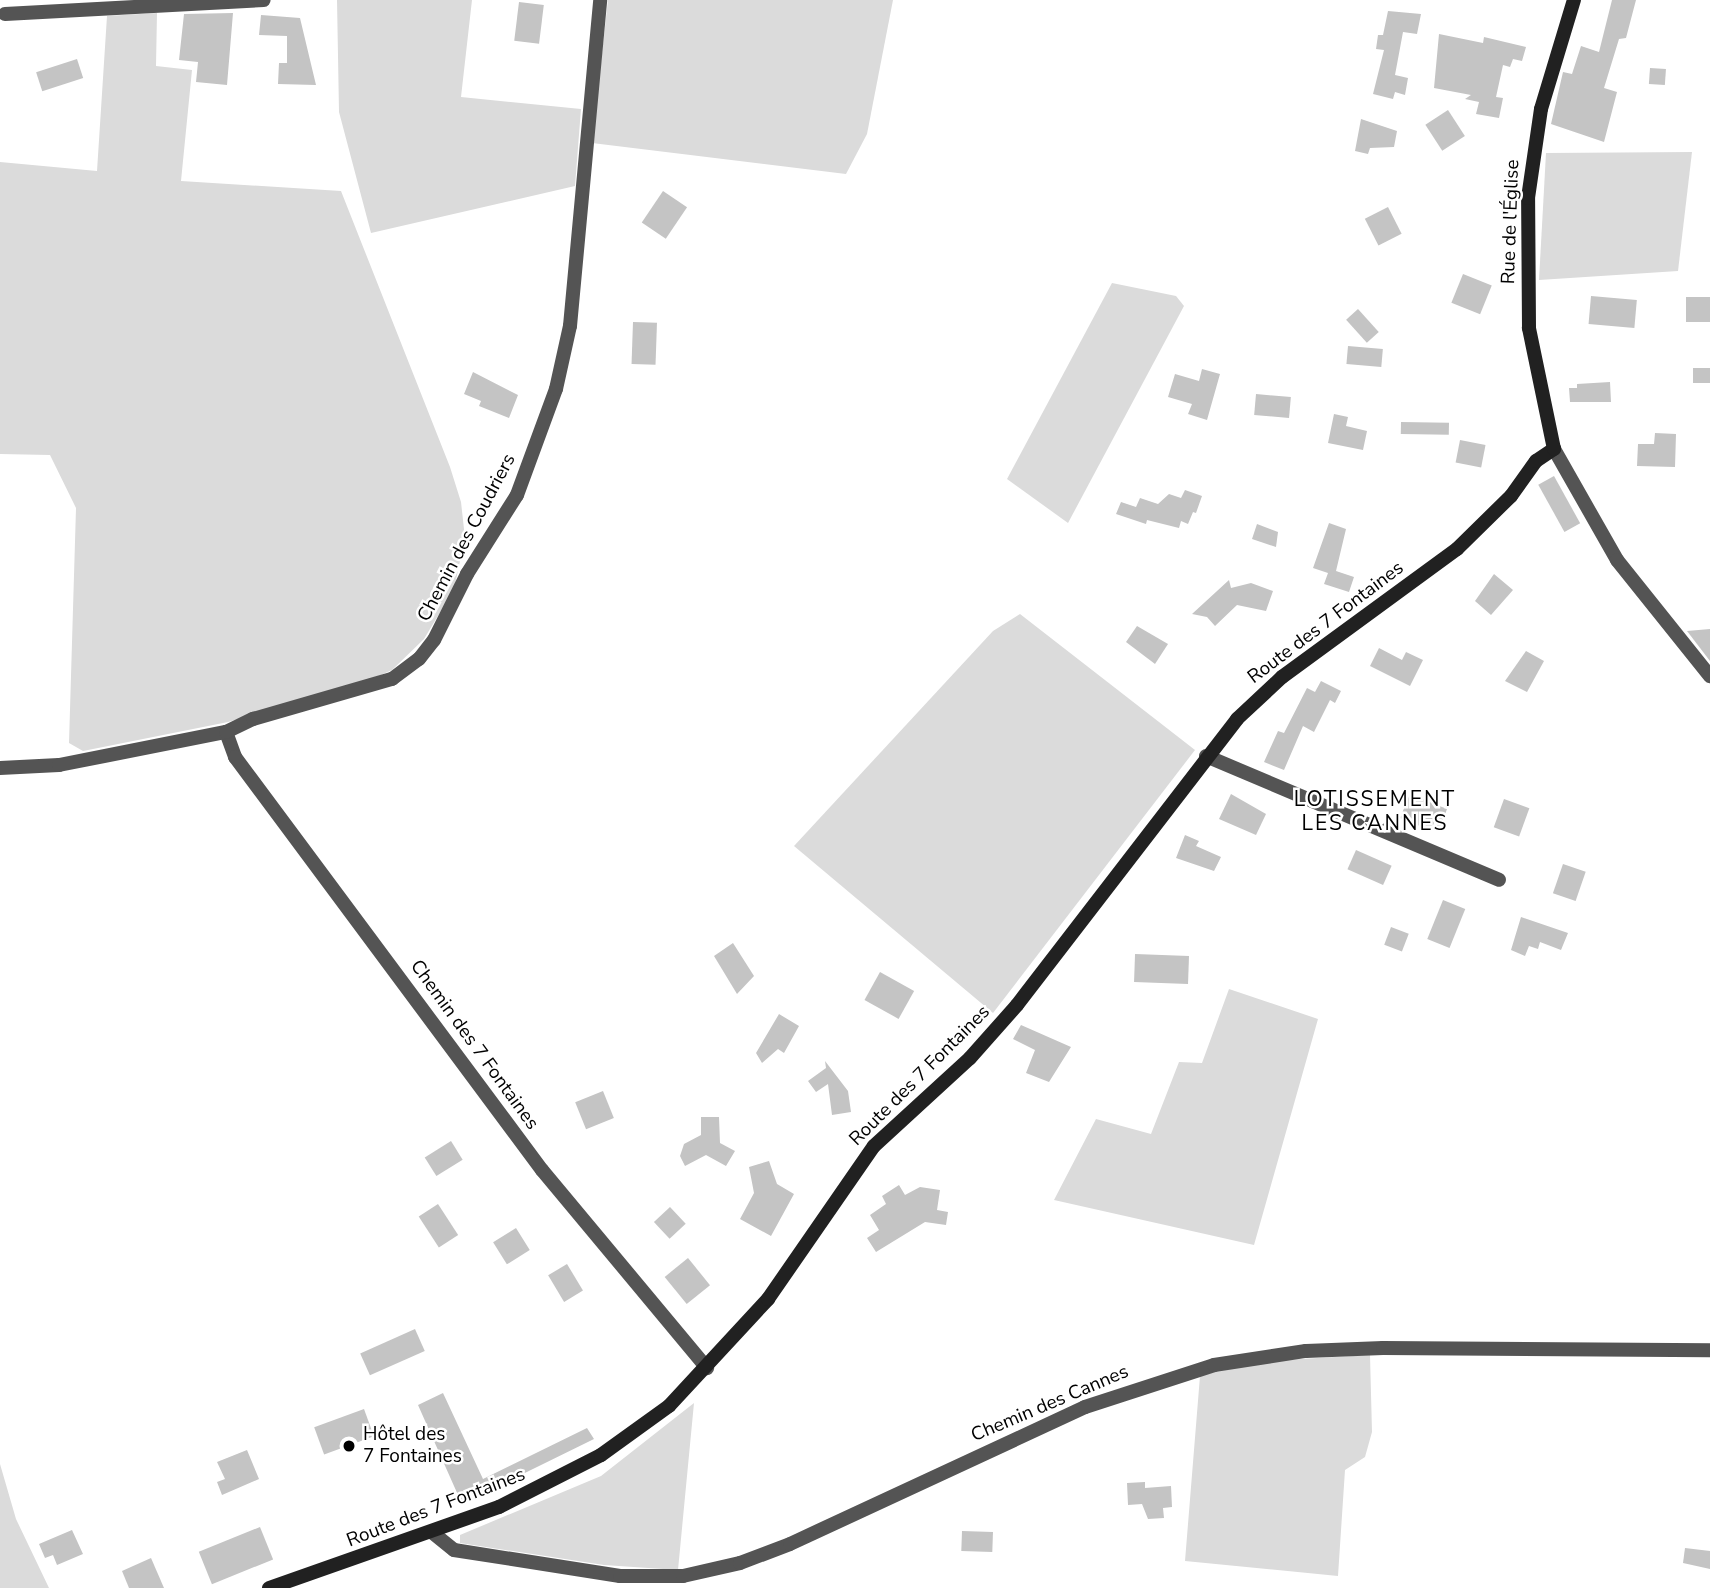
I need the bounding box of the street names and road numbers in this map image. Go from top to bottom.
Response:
street label: Rue de l'Église [1497,159,1525,285]
street label: Chemin des Coudriers [413,450,521,626]
street label: Route des 7 Fontaines [1244,557,1408,689]
street label: Chemin des 7 Fontaines [405,956,543,1134]
street label: Route des 7 Fontaines [845,1001,995,1151]
street label: Chemin des Cannes [968,1361,1132,1447]
street label: Route des 7 Fontaines [344,1463,528,1553]

